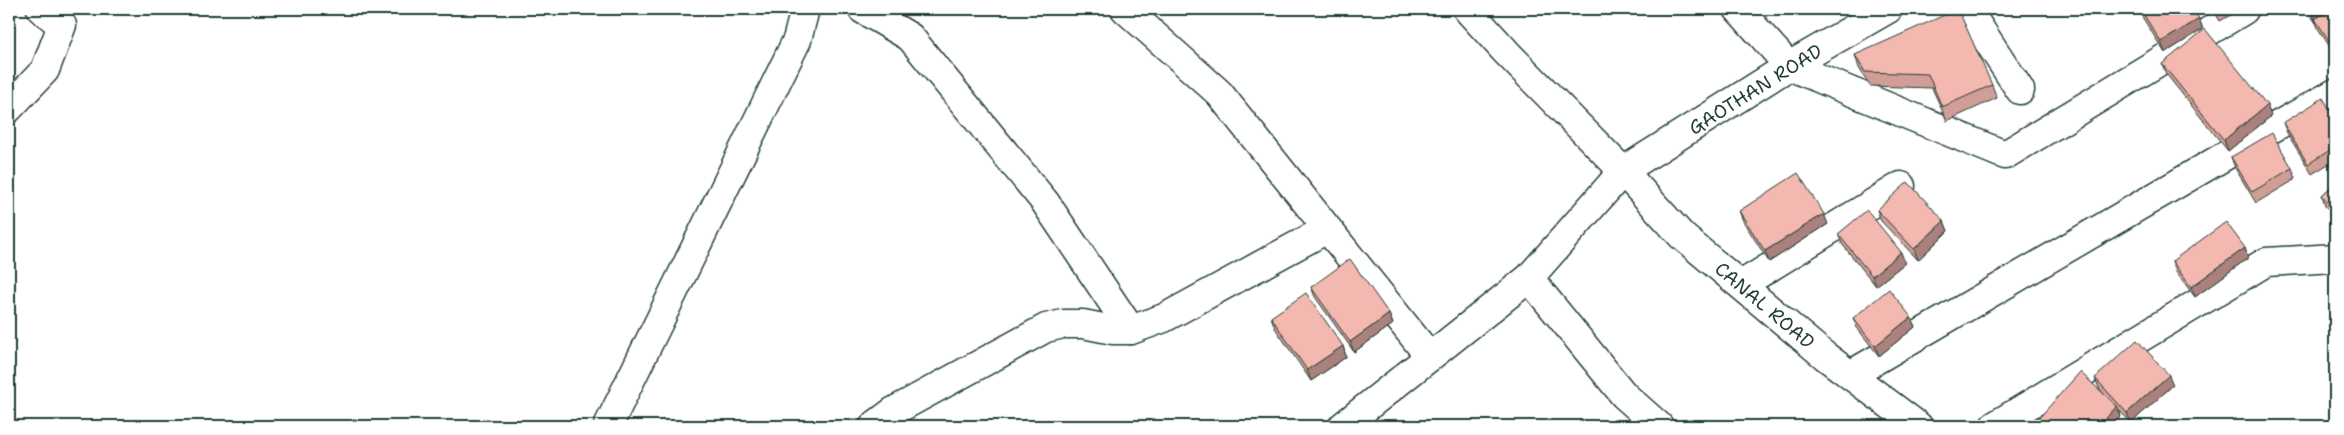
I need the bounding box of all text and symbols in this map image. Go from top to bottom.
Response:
street label: GAOTHAN ROAD [1684,38,1827,141]
street label: CANAL ROAD [1710,256,1820,354]

